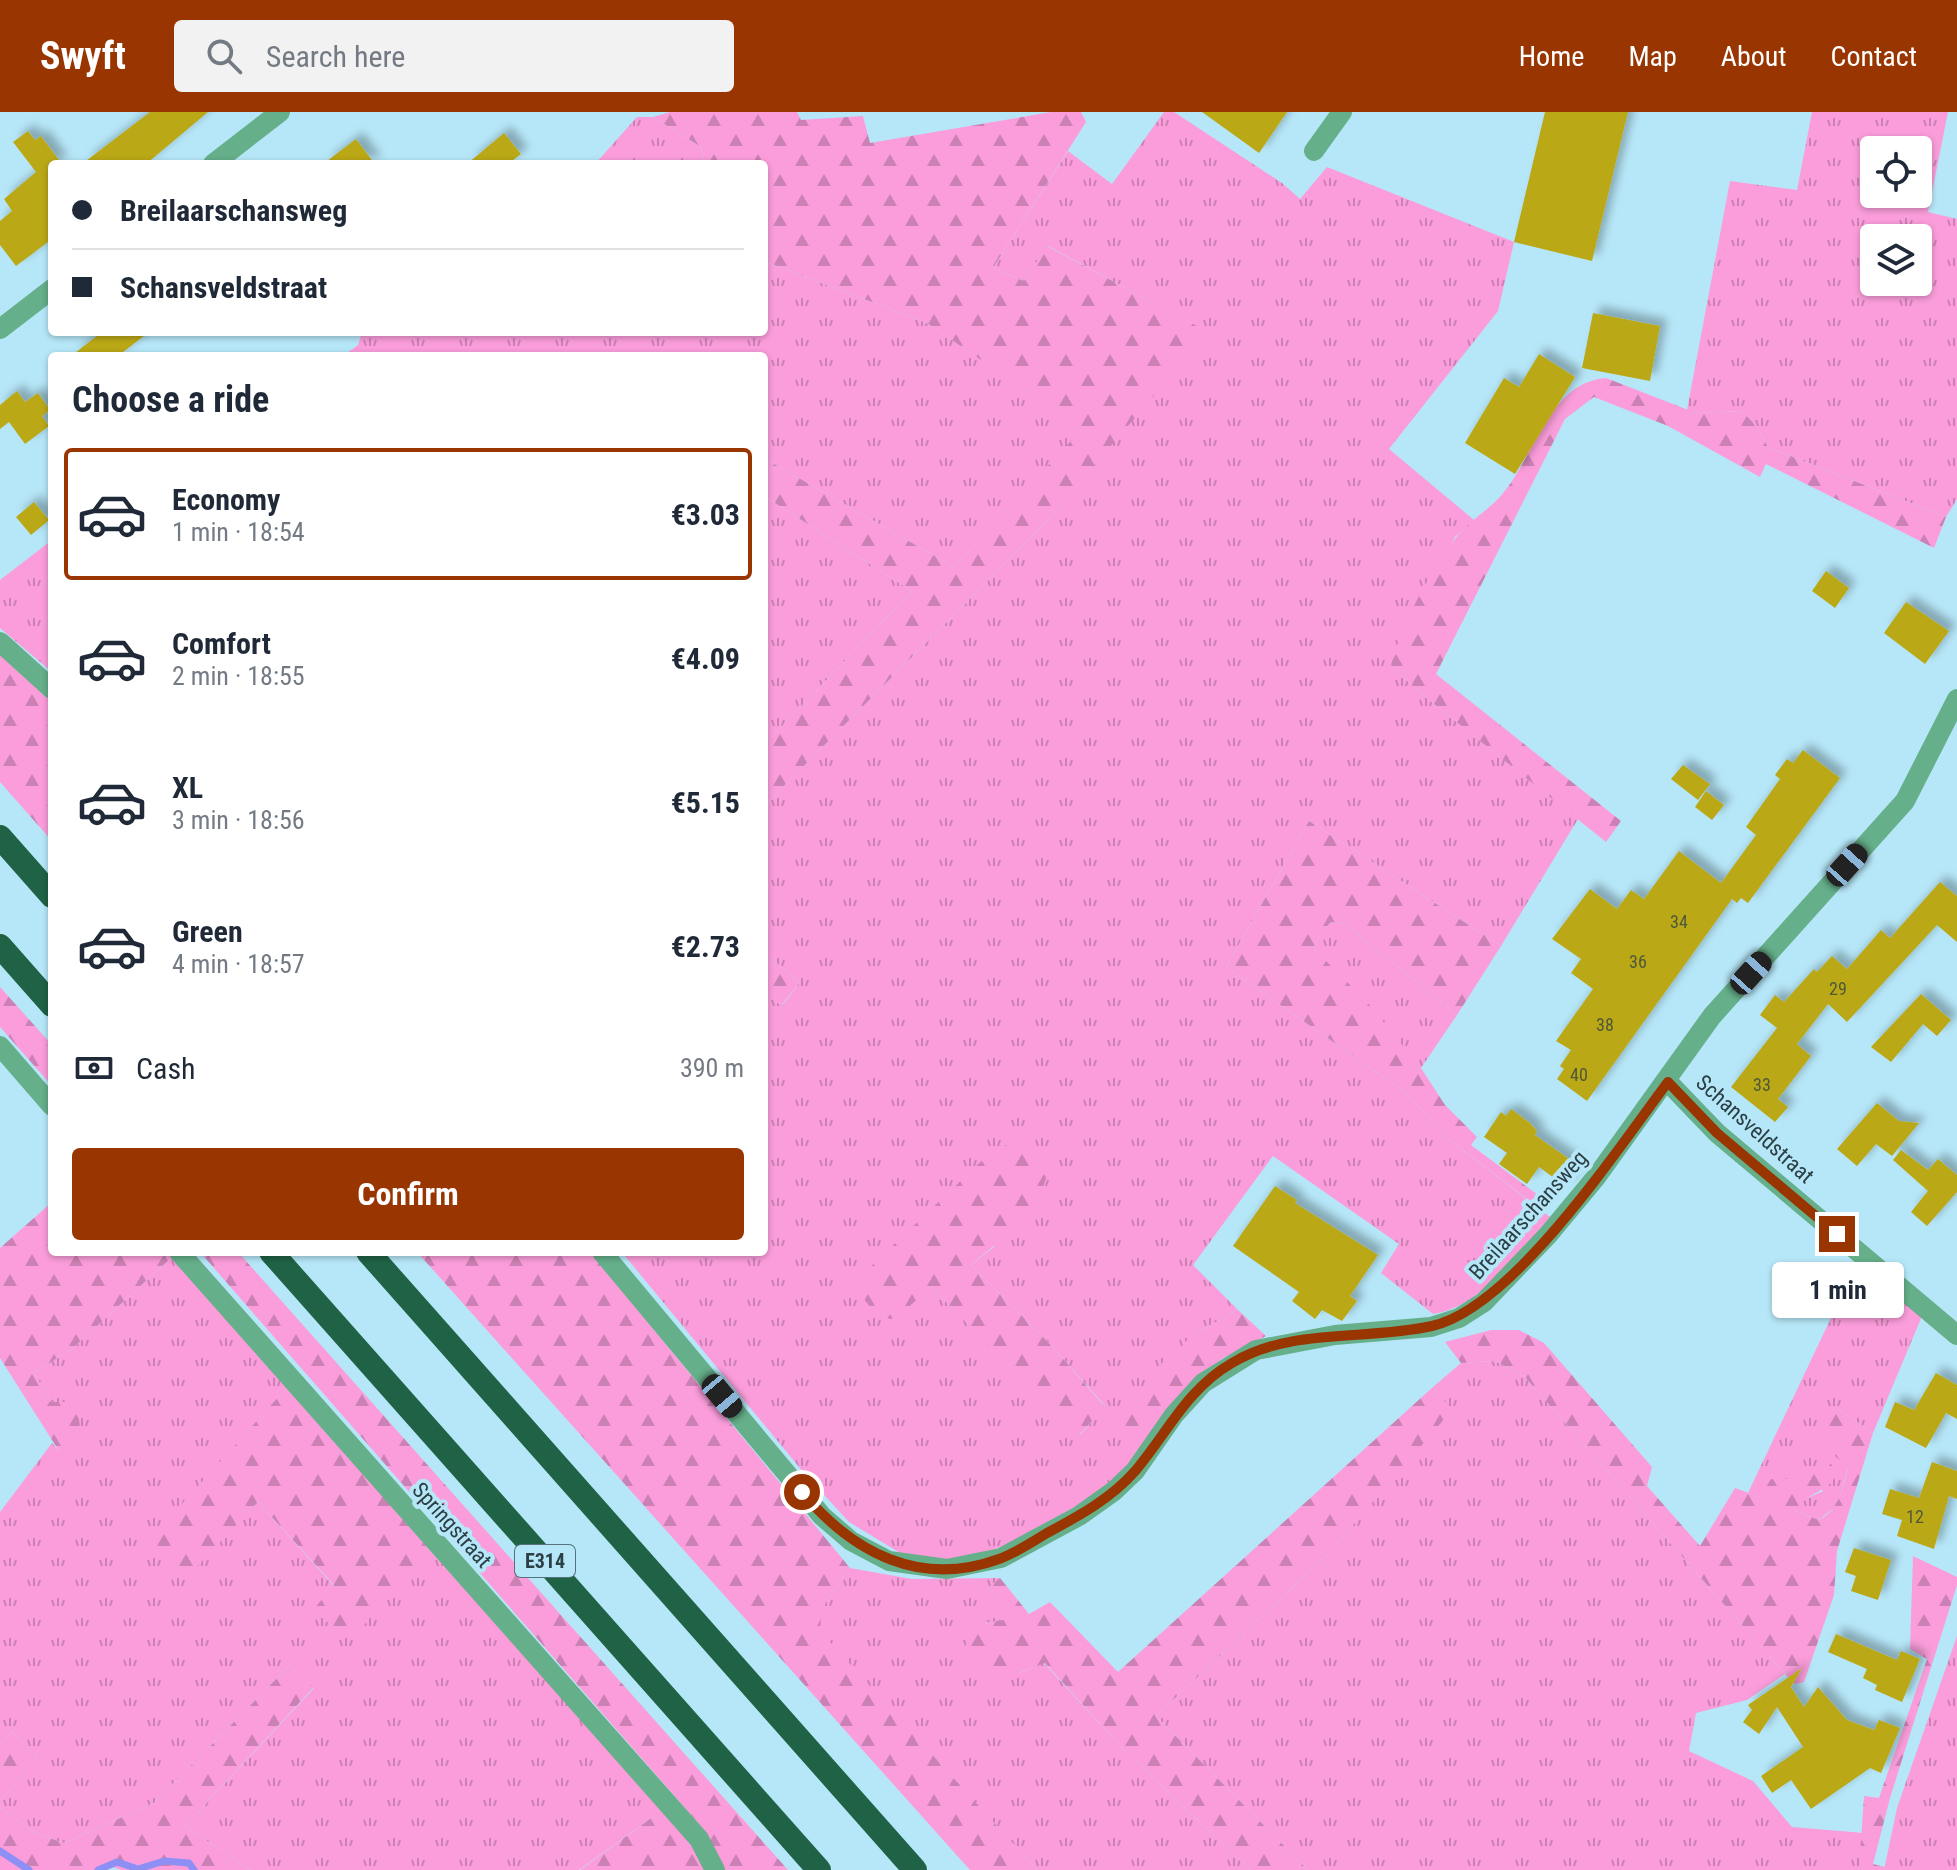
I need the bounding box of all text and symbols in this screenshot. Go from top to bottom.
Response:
search box [174,20,734,92]
text: Swyft [40,34,126,78]
icon: search [202,34,246,78]
text: Search here [266,39,405,74]
text: Home [1519,40,1584,73]
text: Map [1628,40,1677,73]
text: About [1721,40,1787,73]
text: Contact [1831,40,1917,73]
map controls [1860,136,1932,296]
button: locate [1860,136,1932,208]
text: Breilaarschansweg [120,193,347,228]
button: layers [1860,224,1932,296]
text: Schansveldstraat [120,270,327,305]
text: Choose a ride [72,379,269,421]
icon: car [76,478,148,550]
text: Economy [172,482,280,517]
text: €3.03 [671,497,740,532]
text: 1 min · 18:54 [172,517,305,547]
icon: car [76,622,148,694]
text: Comfort [172,626,271,661]
text: €4.09 [671,641,740,676]
text: 2 min · 18:55 [172,661,305,691]
icon: car [76,766,148,838]
text: XL [172,770,203,805]
text: €5.15 [671,785,740,820]
text: 3 min · 18:56 [172,805,305,835]
car [1822,839,1872,891]
icon: car [76,910,148,982]
house number: 34 [1670,911,1688,932]
text: Green [172,914,243,949]
text: €2.73 [671,929,740,964]
car [1726,947,1776,999]
text: 4 min · 18:57 [172,949,305,979]
house number: 36 [1629,951,1647,972]
house number: 29 [1829,978,1847,999]
house number: 38 [1596,1014,1614,1035]
icon: cash [72,1046,116,1090]
text: Cash [136,1051,196,1086]
text: 390 m [680,1053,744,1083]
house number: 40 [1570,1064,1588,1085]
street label: Schansveldstraat [1691,1070,1819,1188]
house number: 33 [1753,1074,1771,1095]
street label: Breilaarschansweg [1464,1146,1592,1284]
button: Confirm [72,1148,744,1240]
route end [1819,1216,1855,1252]
callout: 1 min [1771,1262,1903,1318]
text: 1 min [1809,1275,1867,1305]
car [697,1370,747,1422]
route start [784,1474,820,1510]
street label: Springstraat [407,1477,497,1573]
house number: 12 [1906,1506,1924,1527]
road number: E314 [515,1545,575,1577]

